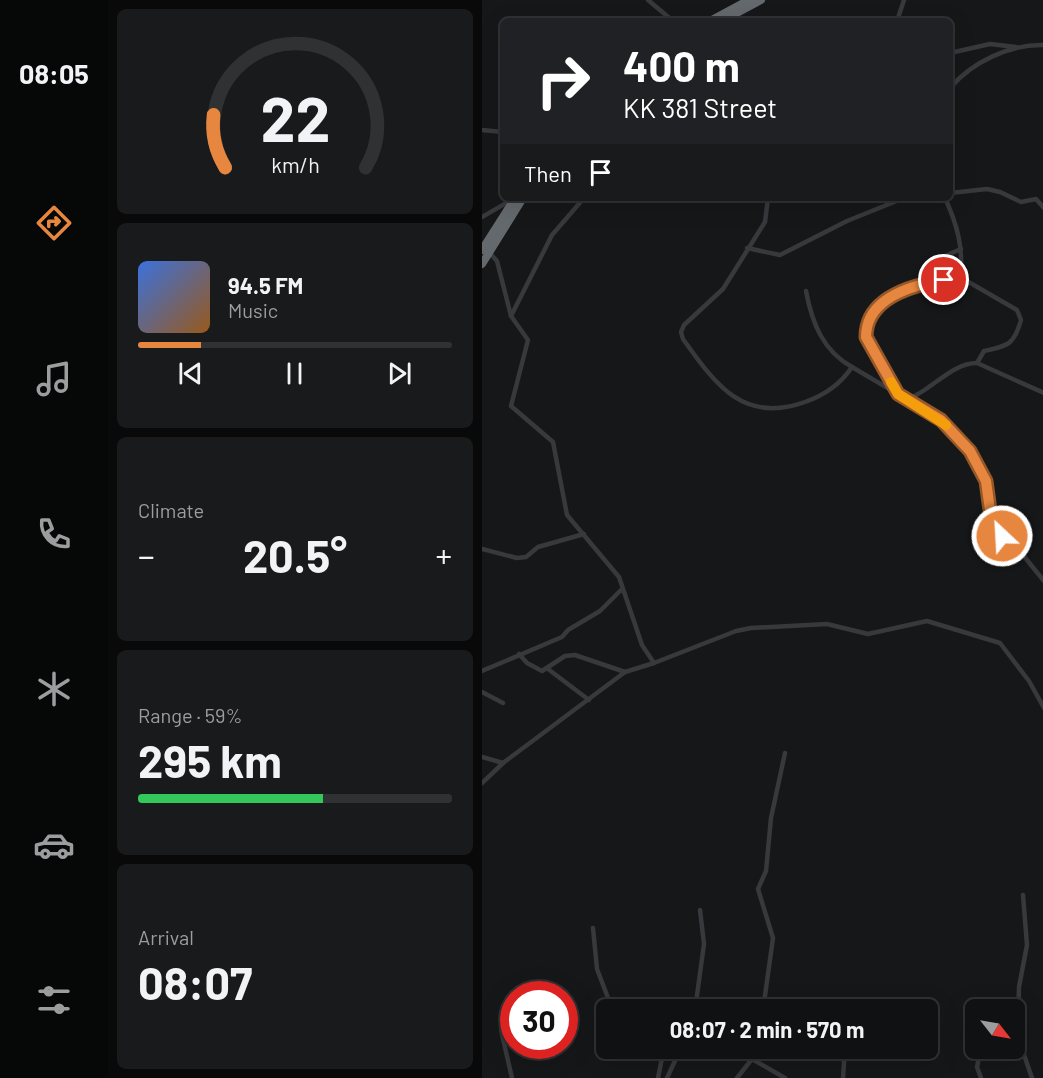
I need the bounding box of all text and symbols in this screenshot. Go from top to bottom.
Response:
text: 400 m [623,40,740,90]
icon: right [524,42,602,120]
text: 08:05 [19,57,89,89]
text: 22 [260,81,330,155]
text: KK 381 Street [623,91,777,123]
text: km/h [271,153,319,178]
icon: arrive [584,156,617,189]
text: Then [524,160,572,186]
icon: directions [33,202,75,244]
pin [918,254,969,305]
icon: arrive [927,263,960,296]
text: 94.5 FM [228,272,303,298]
text: Music [228,298,278,322]
icon: previous [174,357,207,390]
icon: pause [278,357,311,390]
icon: next [383,357,416,390]
icon: music [33,358,75,400]
text: Climate [138,498,204,522]
position arrow [970,504,1034,568]
icon: phone [33,513,75,555]
text: 20.5° [243,528,347,582]
text: − [138,535,155,575]
text: + [436,535,452,575]
icon: climate [33,668,75,710]
text: Range · 59% [138,703,242,727]
text: 295 km [138,733,282,787]
icon: car [33,824,75,866]
text: Arrival [138,925,194,949]
text: 08:07 [138,955,252,1009]
icon: filters [33,979,75,1021]
speed limit sign: 30 [500,981,578,1059]
north arrow [965,999,1025,1059]
map controls [965,999,1025,1059]
text: 08:07 · 2 min · 570 m [670,1016,864,1042]

